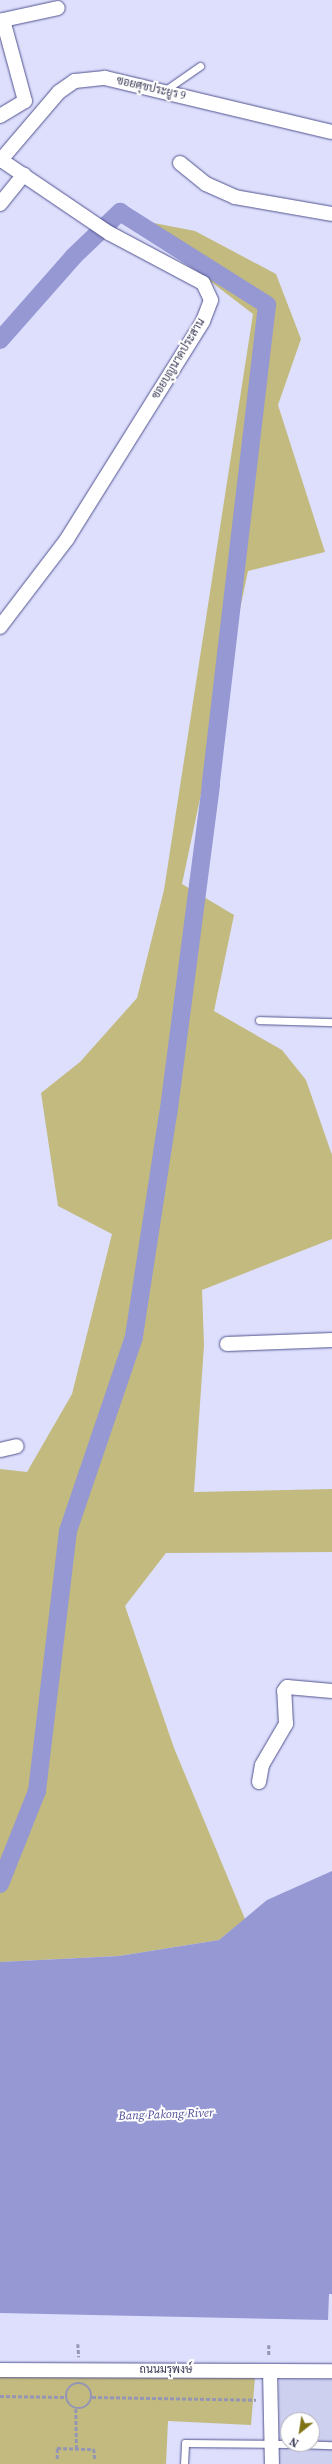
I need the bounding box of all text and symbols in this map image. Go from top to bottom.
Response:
street label: ซอยศุขประยูร 9 [115,75,187,103]
street label: ซอยบุญนาคประสาน [150,316,208,402]
water label: Bang Pakong River [118,2106,214,2124]
street label: ถนนมรุพงษ์ [140,2363,192,2377]
north arrow [280,2412,320,2452]
text: N [287,2433,301,2450]

